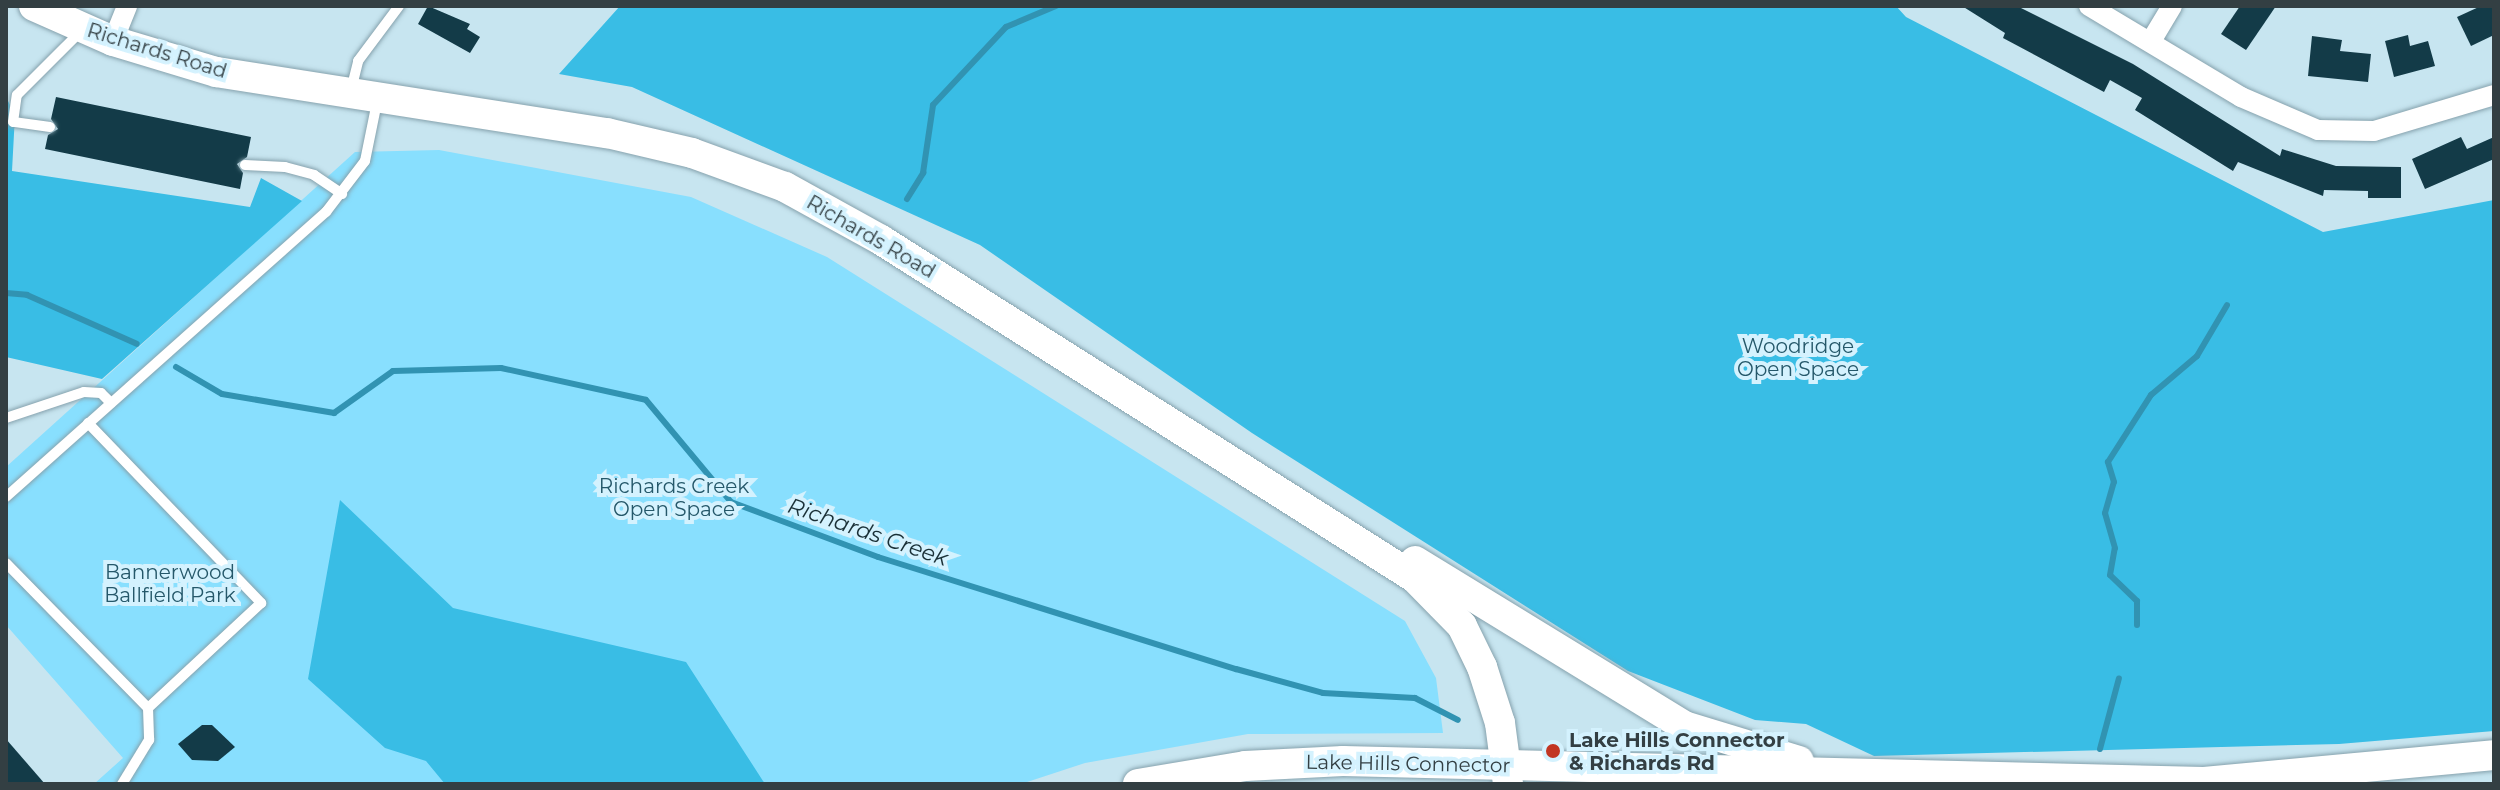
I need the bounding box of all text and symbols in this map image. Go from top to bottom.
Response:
street label: Richards Road [84,18,230,84]
street label: Richards Road [802,190,940,284]
park label: Woodridge Open Space [1737,335,1859,382]
park label: Richards Creek Open Space [599,475,749,522]
water label: Richards Creek [784,492,952,572]
park label: Bannerwood Ballfield Park [104,561,236,608]
place label: Lake Hills Connector & Richards Rd [1569,728,1785,775]
marker: Lake Hills Connector & Richards Rd [1544,742,1562,760]
street label: Lake Hills Connector [1305,750,1511,778]

